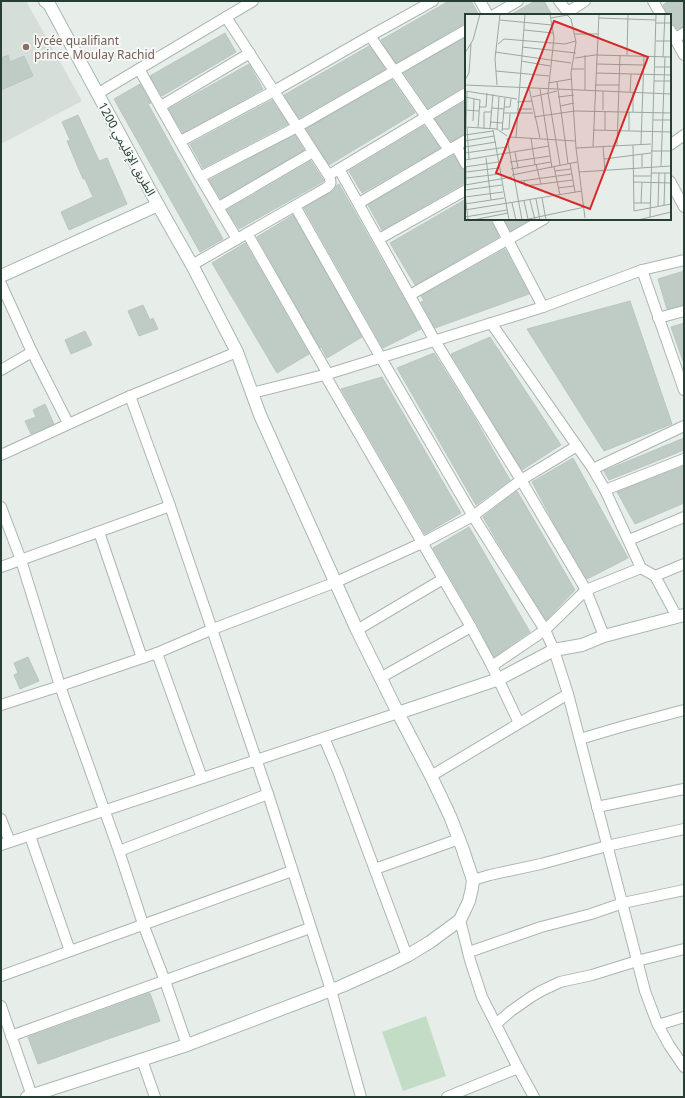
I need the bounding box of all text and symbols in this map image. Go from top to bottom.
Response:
inset map [465,14,671,220]
place label: lycée qualifiant prince Moulay Rachid [34,32,155,63]
marker: lycée qualifiant prince Moulay Rachid [21,42,31,52]
street label: الطريق الإقليمي 1200 [93,99,160,200]

